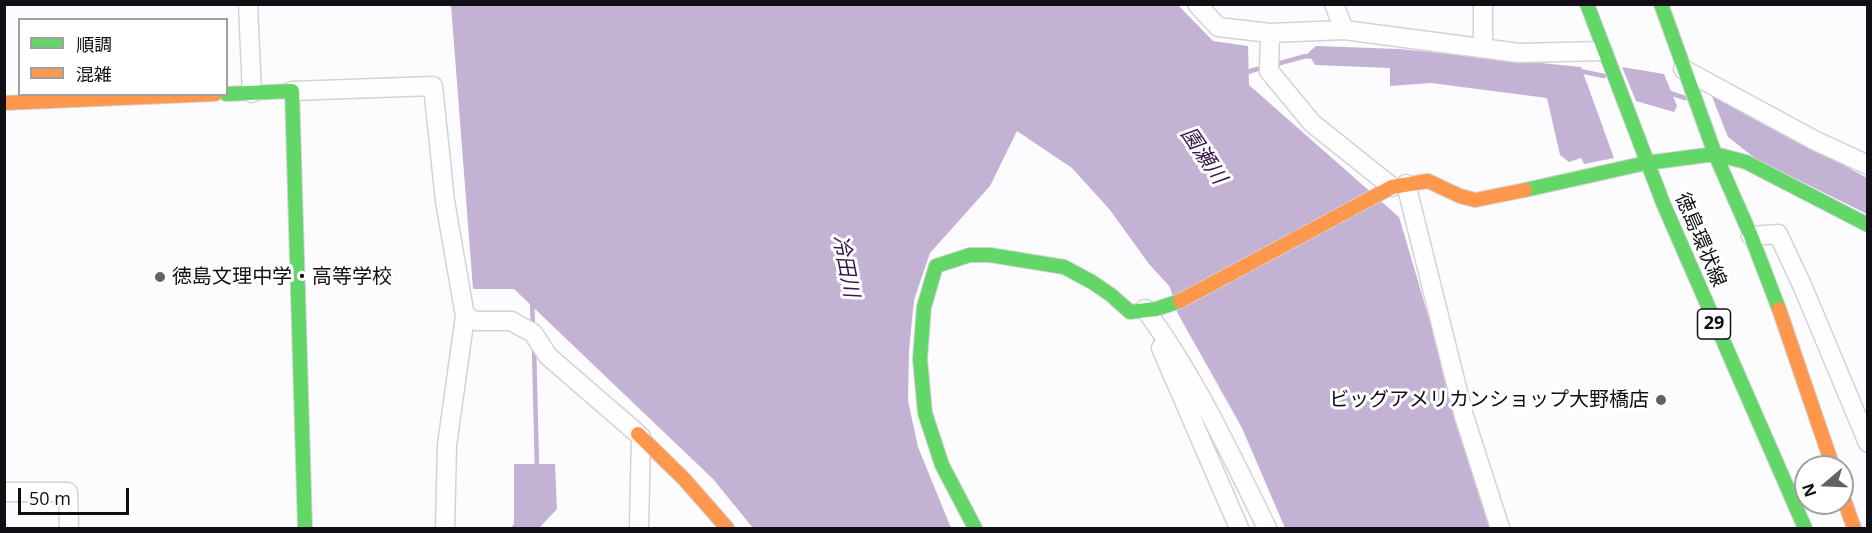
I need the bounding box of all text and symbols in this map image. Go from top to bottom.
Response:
legend [18,18,228,96]
text: 順調 [76,32,112,56]
text: 混雑 [76,62,112,86]
water label: 園瀬川 [1175,123,1231,189]
street label: 徳島環状線 [1669,189,1731,291]
water label: 冷田川 [827,233,863,299]
place label: 徳島文理中学・高等学校 [172,265,392,289]
marker: 徳島文理中学・高等学校 [153,270,167,284]
road number: 29 [1698,309,1730,339]
place label: ビッグアメリカンショップ大野橋店 [1329,388,1649,412]
marker: ビッグアメリカンショップ大野橋店 [1654,393,1668,407]
north arrow [1794,455,1854,515]
scale bar [21,476,132,514]
text: N [1796,480,1821,500]
text: 50 m [29,486,71,510]

